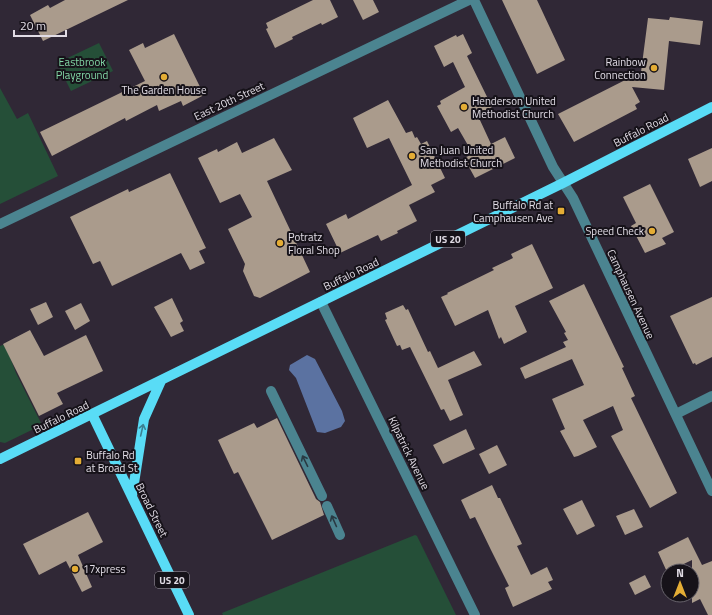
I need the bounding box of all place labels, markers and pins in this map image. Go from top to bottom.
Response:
place label: Rainbow Connection [594,54,647,83]
marker: Rainbow Connection [649,63,659,73]
marker: The Garden House [159,72,169,82]
place label: The Garden House [121,82,207,98]
place label: Henderson United Methodist Church [472,93,556,122]
marker: Henderson United Methodist Church [459,102,469,112]
place label: San Juan United Methodist Church [420,142,502,171]
marker: San Juan United Methodist Church [407,151,417,161]
place label: Buffalo Rd at Camphausen Ave [473,197,553,226]
marker: Buffalo Rd at Camphausen Ave [556,206,566,216]
place label: Speed Check [585,223,645,239]
marker: Speed Check [647,226,657,236]
place label: Potratz Floral Shop [288,229,340,258]
marker: Potratz Floral Shop [275,238,285,248]
place label: Buffalo Rd at Broad St [86,447,138,476]
marker: Buffalo Rd at Broad St [73,456,83,466]
place label: 17xpress [83,561,126,577]
marker: 17xpress [70,564,80,574]

